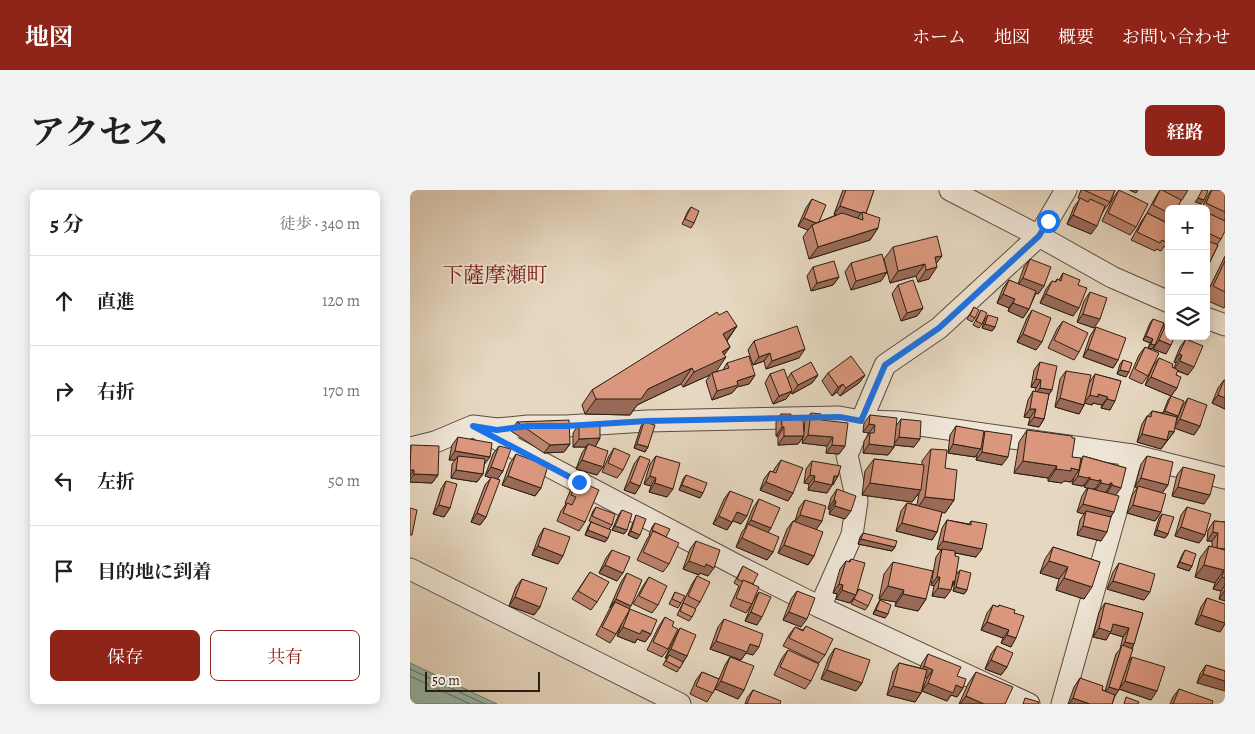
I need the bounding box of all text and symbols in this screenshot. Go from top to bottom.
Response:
text: 地図 [25,21,73,53]
text: ホーム [912,25,966,49]
text: 地図 [994,25,1030,49]
text: 概要 [1058,25,1094,49]
text: お問い合わせ [1122,25,1230,49]
button: 経路 [1145,105,1225,156]
text: アクセス [30,108,169,156]
map controls [1165,205,1210,340]
button: + [1165,205,1210,250]
text: 5 分 [50,210,84,238]
route start [1037,210,1060,233]
text: 徒歩 · 340 m [280,213,360,235]
button: − [1165,250,1210,295]
district label: 下薩摩瀬町 [443,261,548,289]
icon: ahead [50,287,78,315]
text: 直進 [97,289,135,315]
text: 120 m [322,290,360,312]
button: layers [1165,295,1210,340]
icon: right [50,377,78,405]
text: 右折 [97,379,135,405]
text: 170 m [323,380,360,402]
icon: left [50,467,78,495]
text: 左折 [97,469,135,495]
text: 50 m [328,470,360,492]
route end [568,471,591,494]
icon: arrive [50,557,78,585]
text: 目的地に到着 [97,559,211,585]
button: 保存 [50,630,200,681]
button: 共有 [210,630,360,681]
scale bar [425,669,540,692]
text: 50 m [432,671,460,690]

